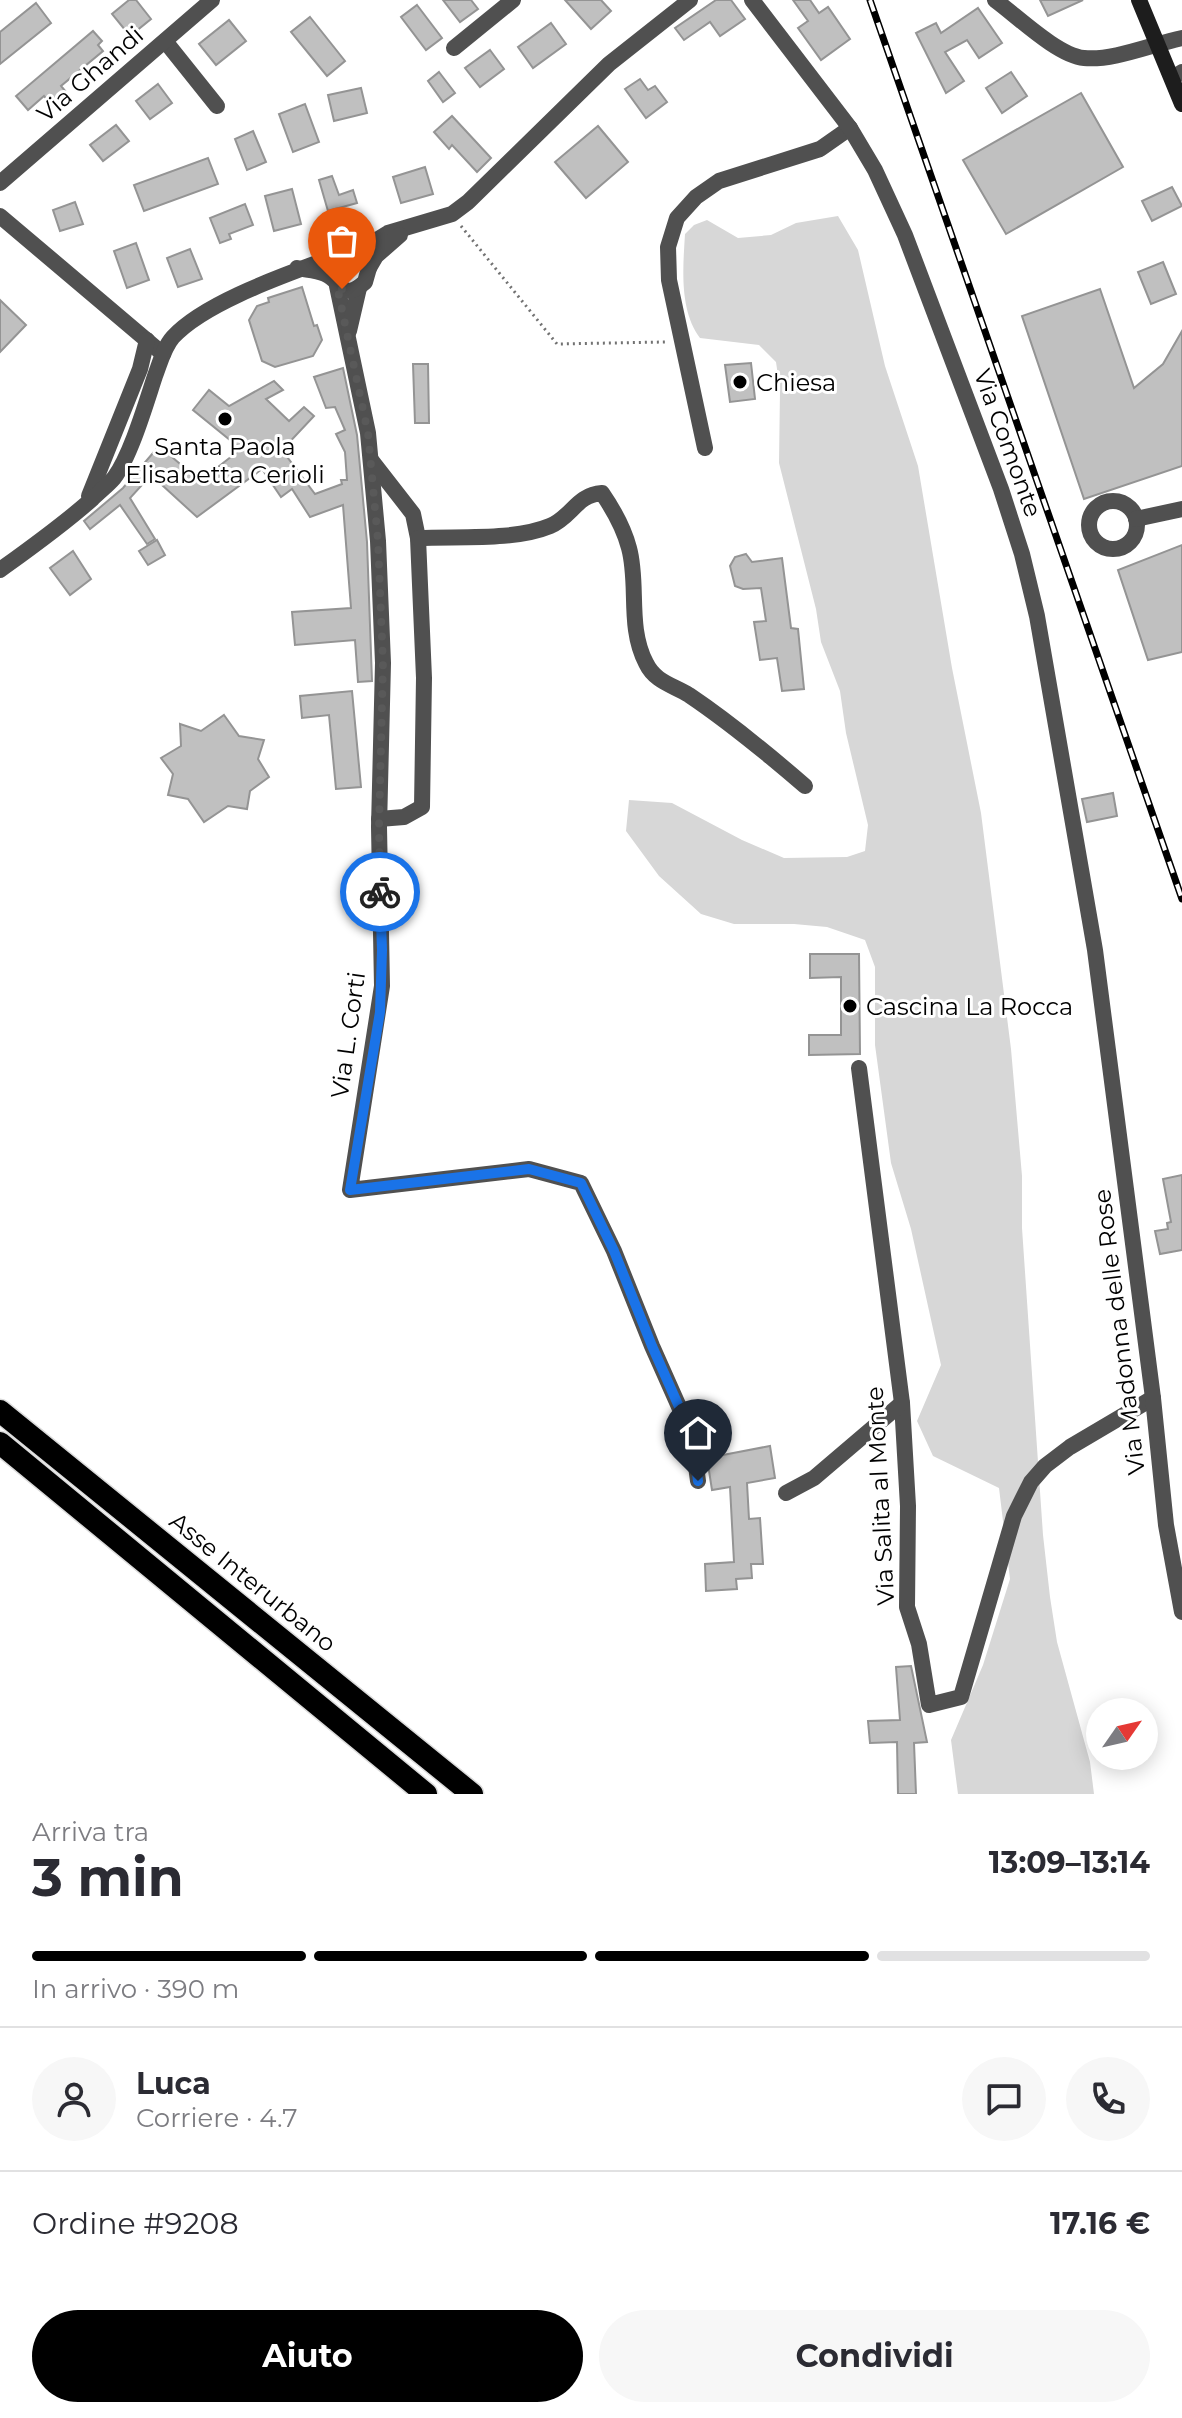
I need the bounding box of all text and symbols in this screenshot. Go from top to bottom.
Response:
street label: Via Ghandi [31,20,149,128]
pin [308,207,376,289]
icon: bag [320,219,364,263]
street label: Via Comonte [968,365,1048,521]
place label: Chiesa [756,368,836,397]
marker: Chiesa [731,373,749,391]
marker: Santa Paola Elisabetta Cerioli [216,410,234,428]
place label: Santa Paola Elisabetta Cerioli [125,432,325,489]
courier [340,852,420,932]
icon: bike [358,870,402,914]
street label: Via L. Corti [325,970,371,1100]
place label: Cascina La Rocca [866,992,1073,1021]
marker: Cascina La Rocca [841,997,859,1015]
street label: Via Madonna delle Rose [1087,1188,1151,1476]
street label: Via Salita al Monte [860,1386,900,1606]
pin [664,1399,732,1481]
icon: home [676,1411,720,1455]
street label: Asse Interurbano [164,1506,342,1658]
north arrow [1086,1698,1158,1770]
map controls [1086,1698,1158,1770]
text: Arriva tra [32,1816,149,1848]
text: 13:09–13:14 [989,1844,1150,1881]
text: 3 min [32,1846,184,1909]
text: In arrivo · 390 m [32,1973,239,2005]
button: person [32,2057,116,2141]
button: chat [962,2057,1046,2141]
button: phone [1066,2057,1150,2141]
text: Luca [136,2065,211,2102]
text: Corriere · 4.7 [136,2102,297,2134]
text: Ordine #9208 [32,2205,239,2242]
text: 17.16 € [1050,2205,1150,2242]
button: Aiuto [32,2310,583,2402]
button: Condividi [599,2310,1150,2402]

